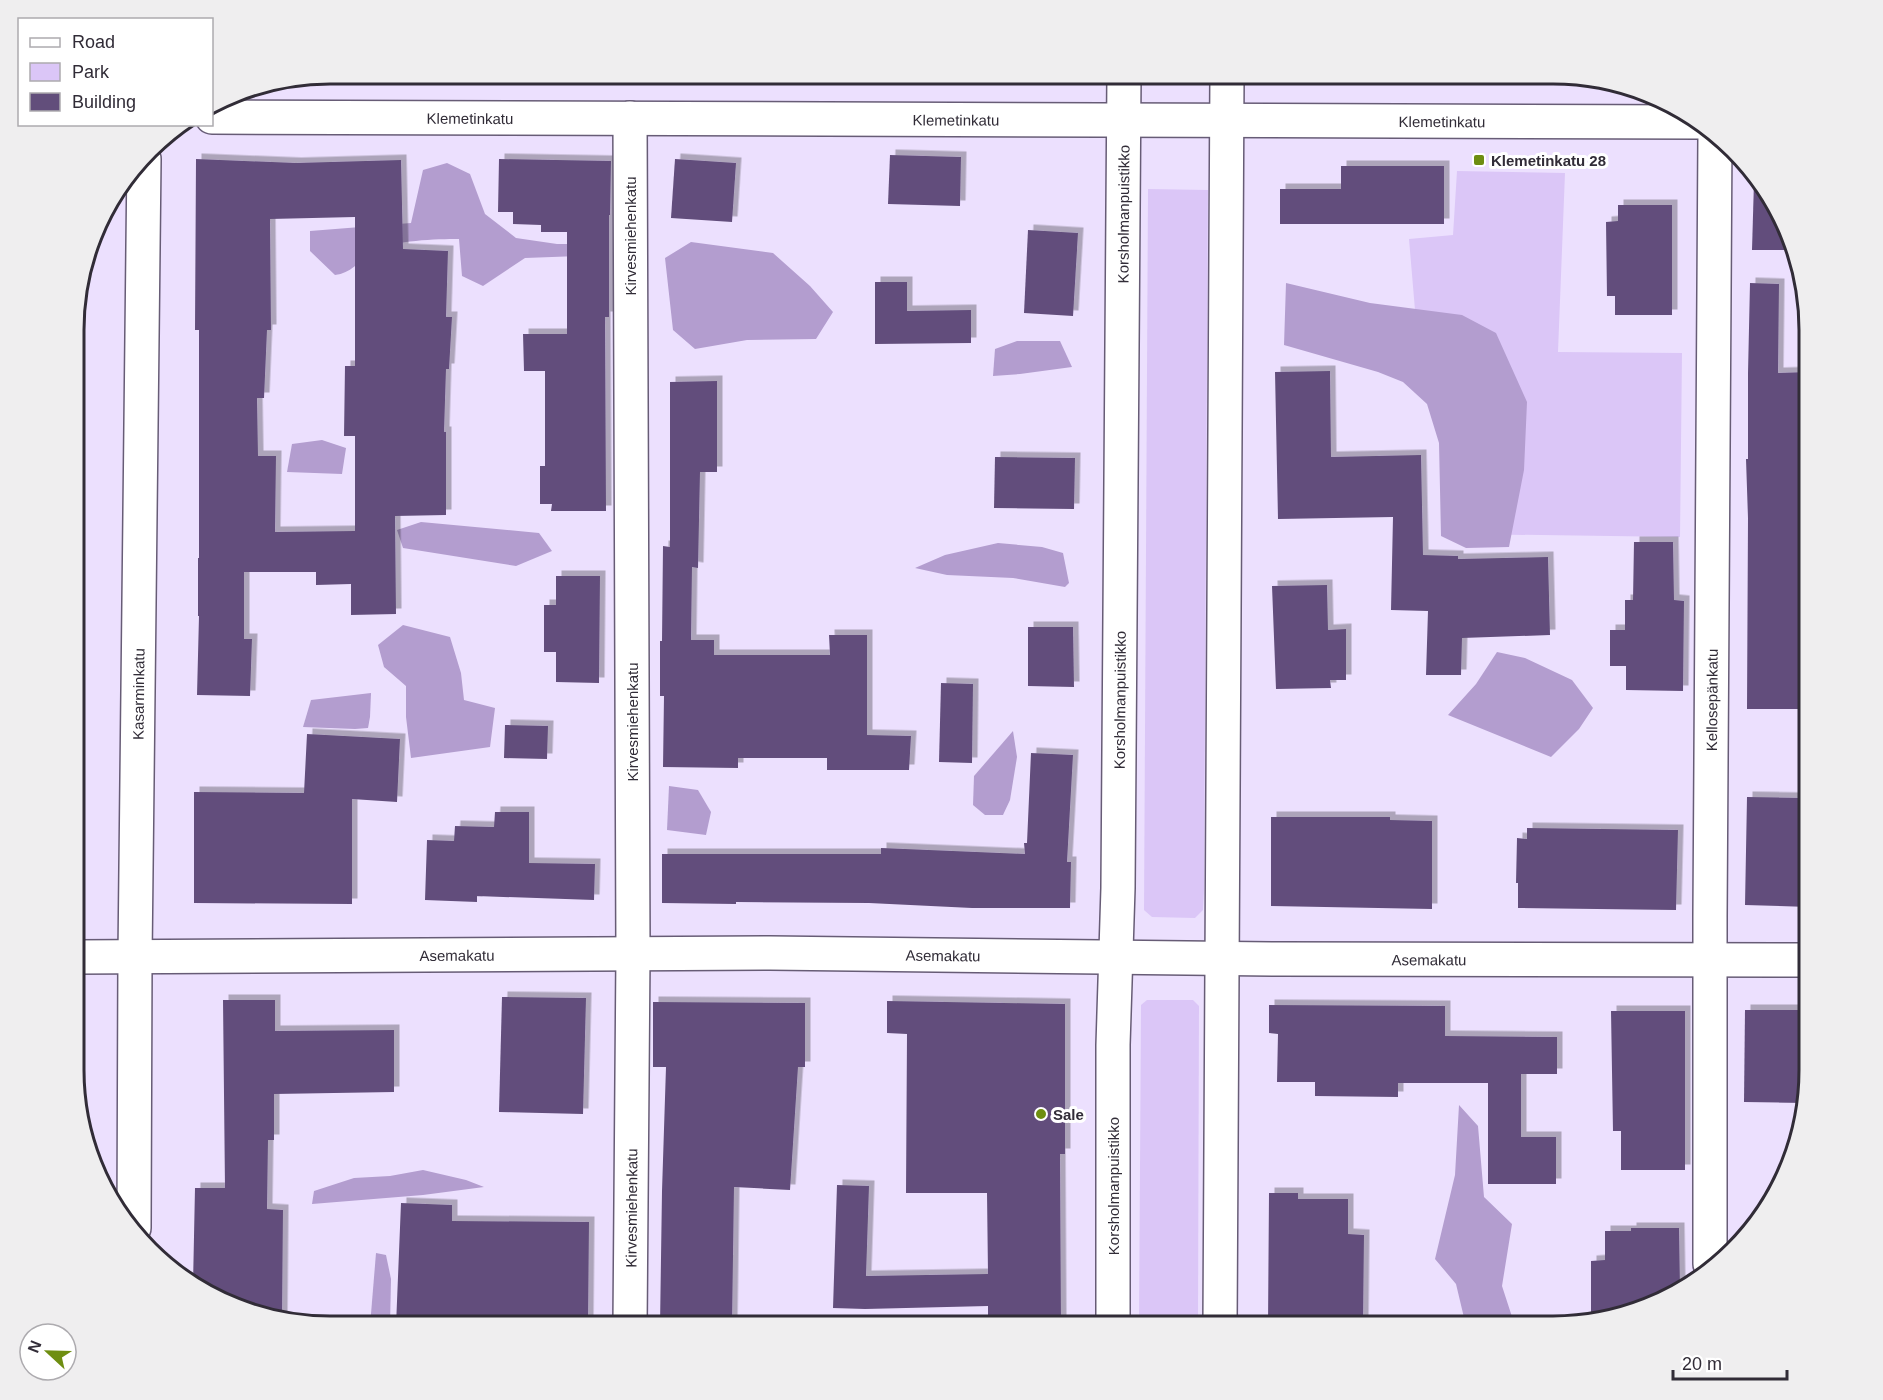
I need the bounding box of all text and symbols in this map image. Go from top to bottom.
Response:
legend [18,18,213,126]
text: Road [72,32,115,52]
text: Park [72,62,110,82]
text: Building [72,92,136,112]
street label: Klemetinkatu [427,109,513,127]
street label: Klemetinkatu [913,111,999,128]
street label: Klemetinkatu [1399,112,1485,130]
street label: Korsholmanpuistikko [1114,145,1132,283]
place label: Klemetinkatu 28 [1491,152,1606,169]
marker: Klemetinkatu 28 [1472,153,1486,167]
street label: Kirvesmiehenkatu [622,176,639,296]
street label: Korsholmanpuistikko [1110,631,1128,769]
street label: Kasarminkatu [129,648,147,740]
street label: Kellosepänkatu [1703,649,1720,751]
street label: Kirvesmiehenkatu [624,662,641,782]
street label: Asemakatu [419,946,495,964]
street label: Asemakatu [905,946,981,964]
street label: Asemakatu [1391,951,1467,968]
place label: Sale [1053,1106,1084,1123]
marker: Sale [1034,1107,1048,1121]
street label: Korsholmanpuistikko [1105,1117,1122,1255]
street label: Kirvesmiehenkatu [622,1148,640,1268]
north arrow [18,1322,78,1382]
text: N [25,1338,45,1355]
scale bar [1673,1343,1787,1381]
text: 20 m [1682,1354,1722,1374]

